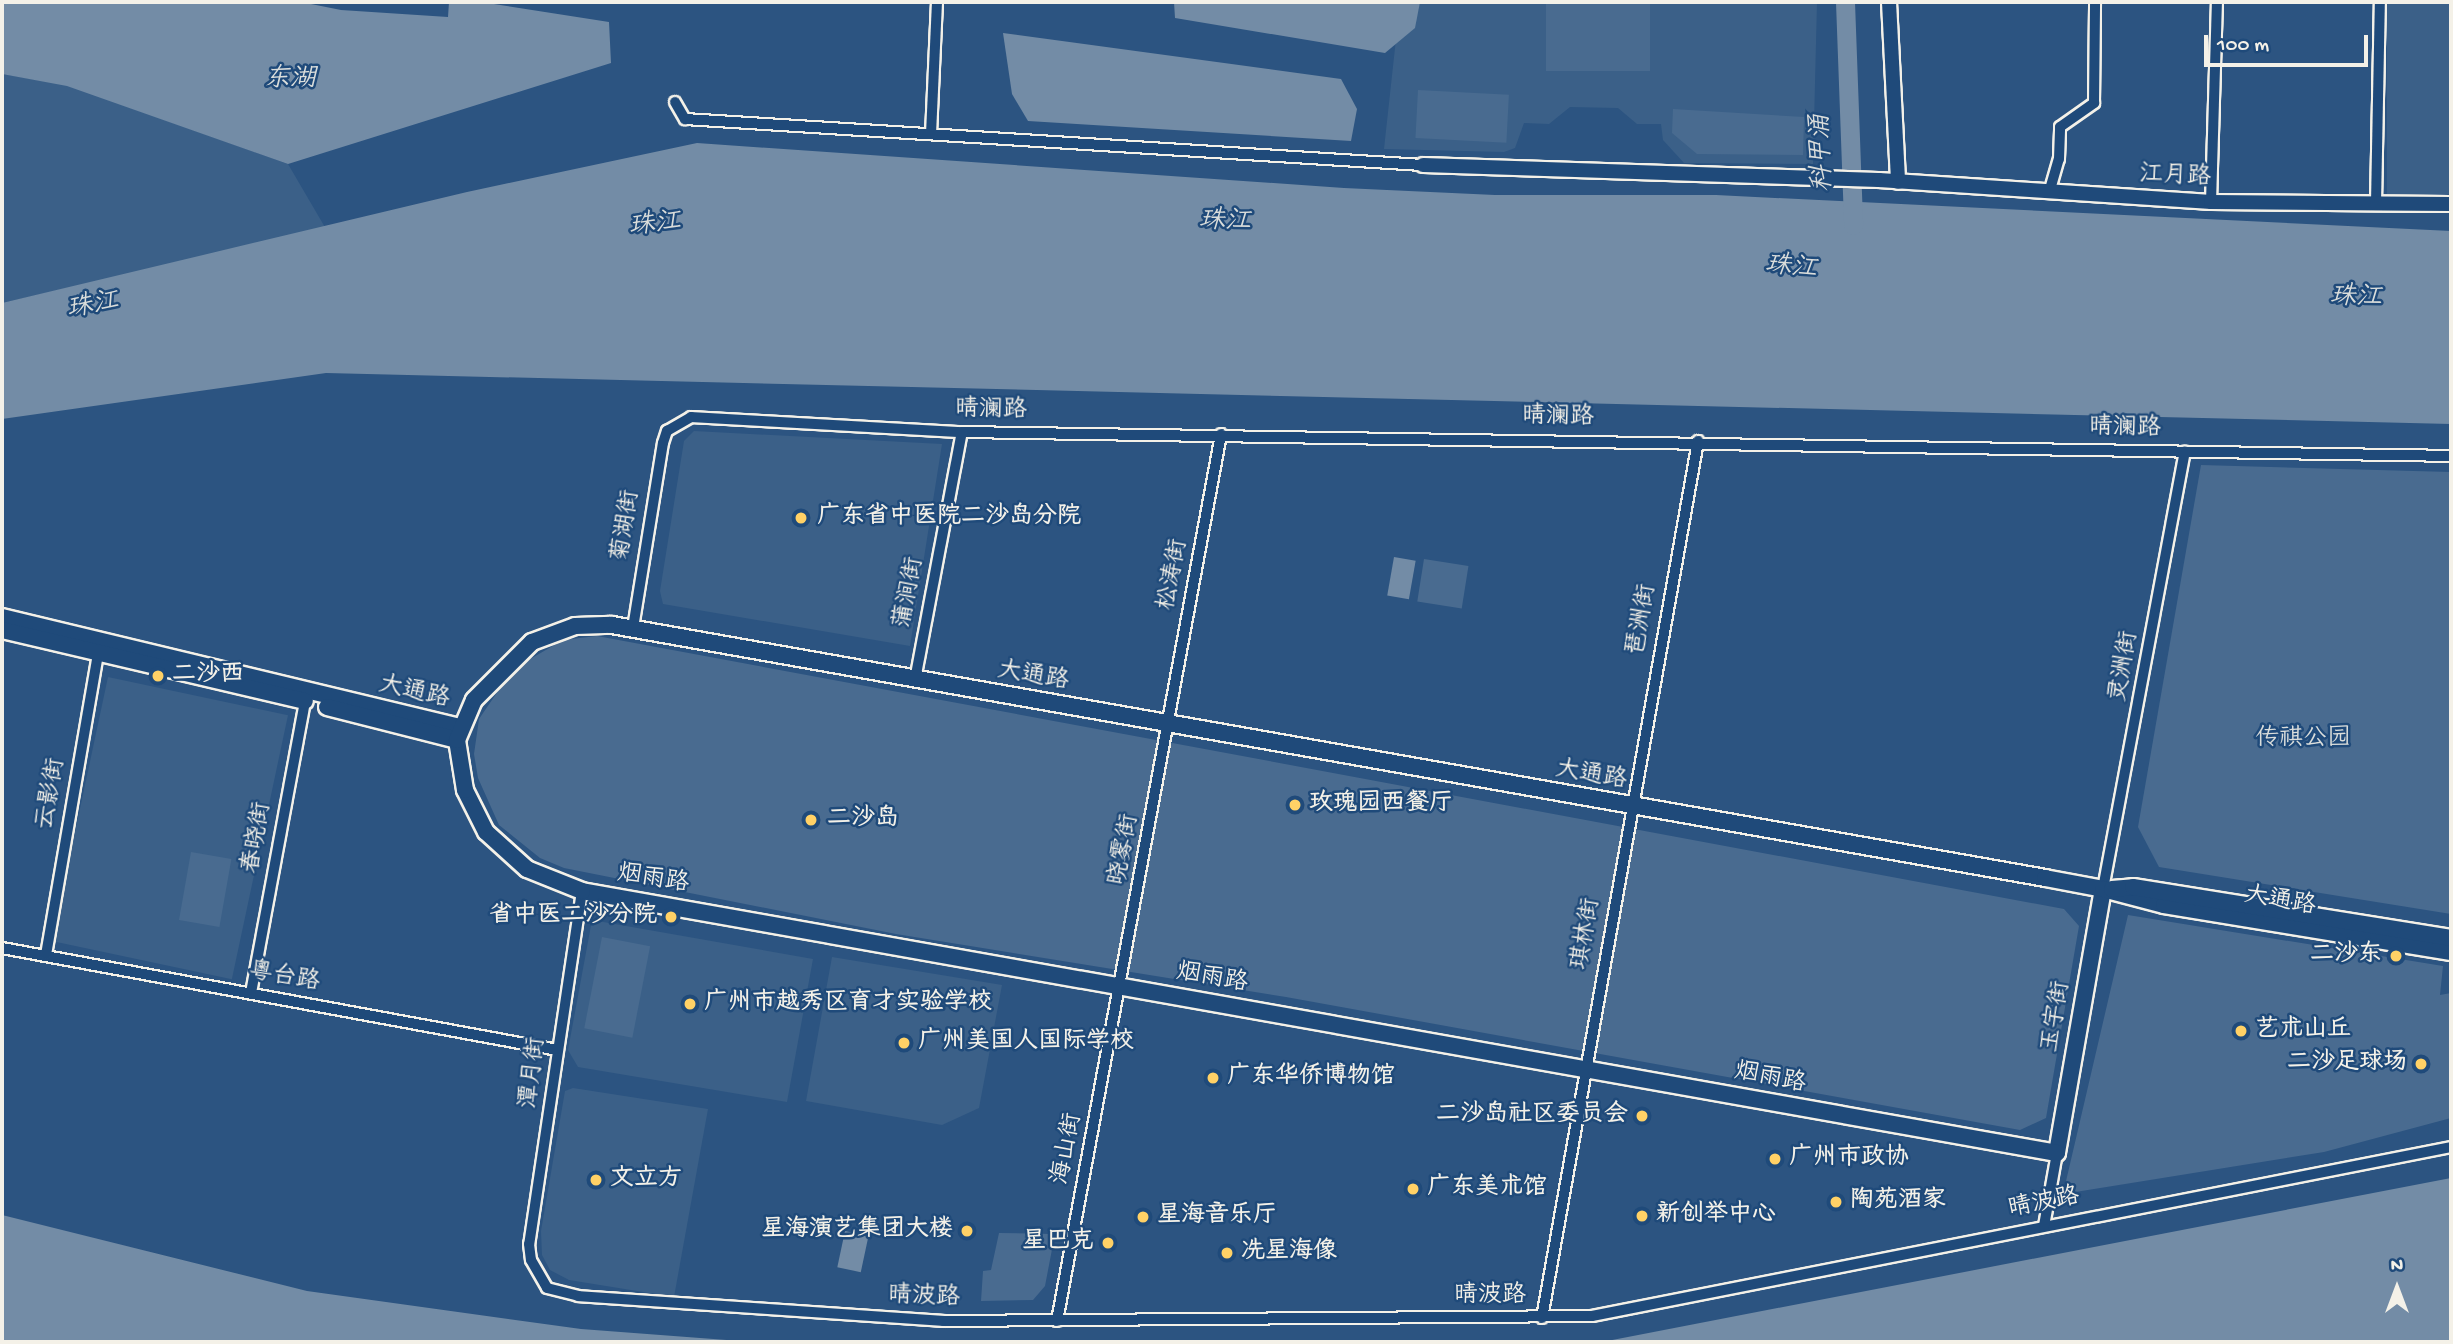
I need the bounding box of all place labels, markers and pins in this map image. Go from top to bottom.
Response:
place label: 广东省中医院二沙岛分院 [817,504,1081,532]
marker: 广东省中医院二沙岛分院 [791,508,811,528]
place label: 二沙西 [172,662,244,690]
marker: 二沙西 [150,668,166,684]
place label: 玫瑰园西餐厅 [1309,791,1453,819]
marker: 玫瑰园西餐厅 [1287,797,1303,813]
place label: 二沙岛 [827,806,899,834]
marker: 二沙岛 [801,810,821,830]
place label: 省中医二沙分院 [489,903,657,931]
marker: 省中医二沙分院 [663,909,679,925]
place label: 二沙东 [2310,942,2382,970]
marker: 二沙东 [2388,948,2404,964]
place label: 广州市越秀区育才实验学校 [704,990,992,1018]
marker: 广州市越秀区育才实验学校 [682,996,698,1012]
place label: 艺术山丘 [2255,1017,2351,1045]
marker: 艺术山丘 [2233,1023,2249,1039]
place label: 广州美国人国际学校 [918,1029,1134,1057]
marker: 广州美国人国际学校 [896,1035,912,1051]
place label: 二沙足球场 [2287,1050,2407,1078]
marker: 二沙足球场 [2413,1056,2429,1072]
place label: 广东华侨博物馆 [1227,1064,1395,1092]
marker: 广东华侨博物馆 [1205,1070,1221,1086]
place label: 二沙岛社区委员会 [1436,1102,1628,1130]
marker: 二沙岛社区委员会 [1634,1108,1650,1124]
place label: 广州市政协 [1789,1145,1909,1173]
marker: 广州市政协 [1767,1151,1783,1167]
place label: 文立方 [610,1166,682,1194]
marker: 文立方 [588,1172,604,1188]
place label: 广东美术馆 [1427,1175,1547,1203]
marker: 广东美术馆 [1405,1181,1421,1197]
place label: 陶苑酒家 [1850,1188,1946,1216]
marker: 陶苑酒家 [1828,1194,1844,1210]
place label: 新创举中心 [1656,1202,1776,1230]
place label: 星海音乐厅 [1157,1203,1277,1231]
marker: 新创举中心 [1634,1208,1650,1224]
marker: 星海音乐厅 [1135,1209,1151,1225]
place label: 星海演艺集团大楼 [761,1217,953,1245]
marker: 星海演艺集团大楼 [959,1223,975,1239]
place label: 星巴克 [1022,1229,1094,1257]
marker: 星巴克 [1100,1235,1116,1251]
place label: 冼星海像 [1241,1239,1337,1267]
marker: 冼星海像 [1219,1245,1235,1261]

